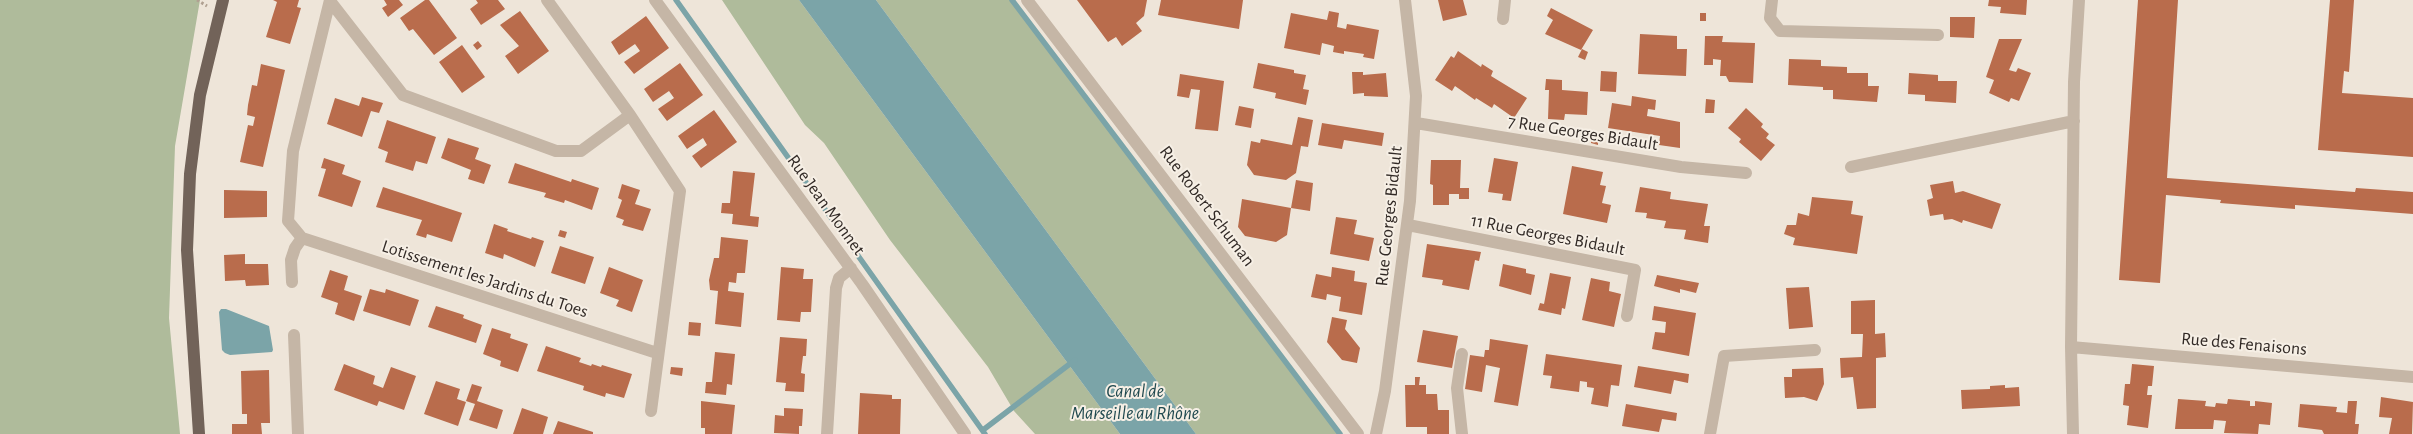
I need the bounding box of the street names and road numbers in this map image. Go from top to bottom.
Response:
street label: 7 Rue Georges Bidault [1507,110,1659,156]
street label: Rue Robert Schuman [1155,141,1259,271]
street label: Rue Georges Bidault [1371,145,1407,287]
street label: Rue Jean Monnet [782,151,870,259]
street label: 11 Rue Georges Bidault [1469,209,1627,261]
street label: Lotissement les Jardins du Toes [379,235,591,323]
street label: Rue des Fenaisons [2180,328,2308,360]

